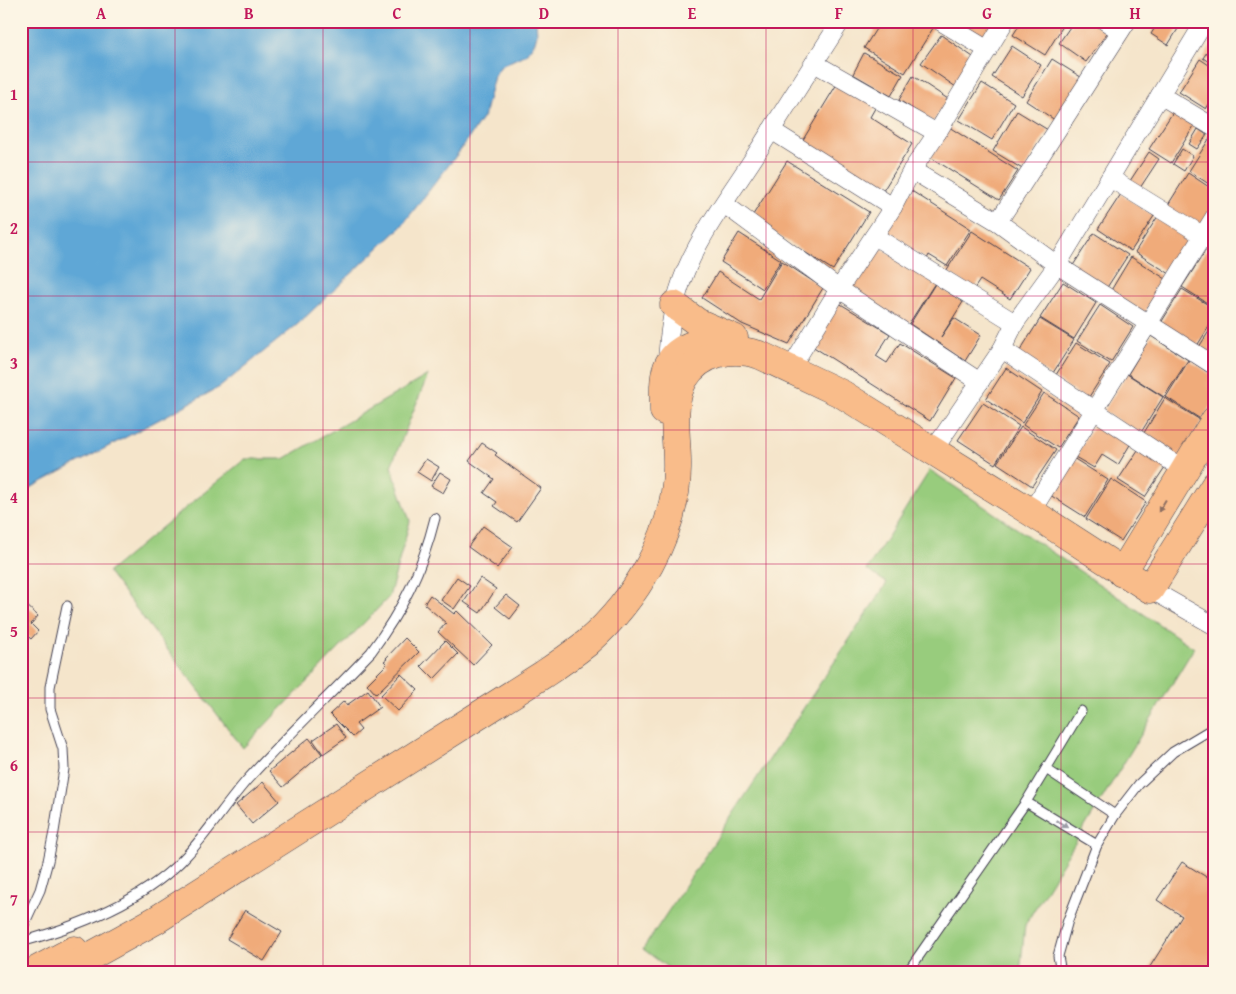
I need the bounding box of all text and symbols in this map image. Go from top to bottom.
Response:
text: A [96,1,107,25]
text: B [244,1,254,25]
text: C [392,1,402,25]
text: D [539,1,549,25]
text: E [688,1,697,25]
text: F [835,1,843,25]
text: G [982,1,992,25]
text: H [1129,1,1141,25]
text: 1 [10,82,18,106]
text: 2 [10,216,18,240]
text: 3 [10,351,18,375]
text: 4 [10,485,18,509]
one-way arrow [1158,500,1167,513]
text: 5 [10,619,18,643]
text: 6 [10,753,18,777]
one-way arrow [1055,819,1068,828]
text: 7 [10,887,18,911]

